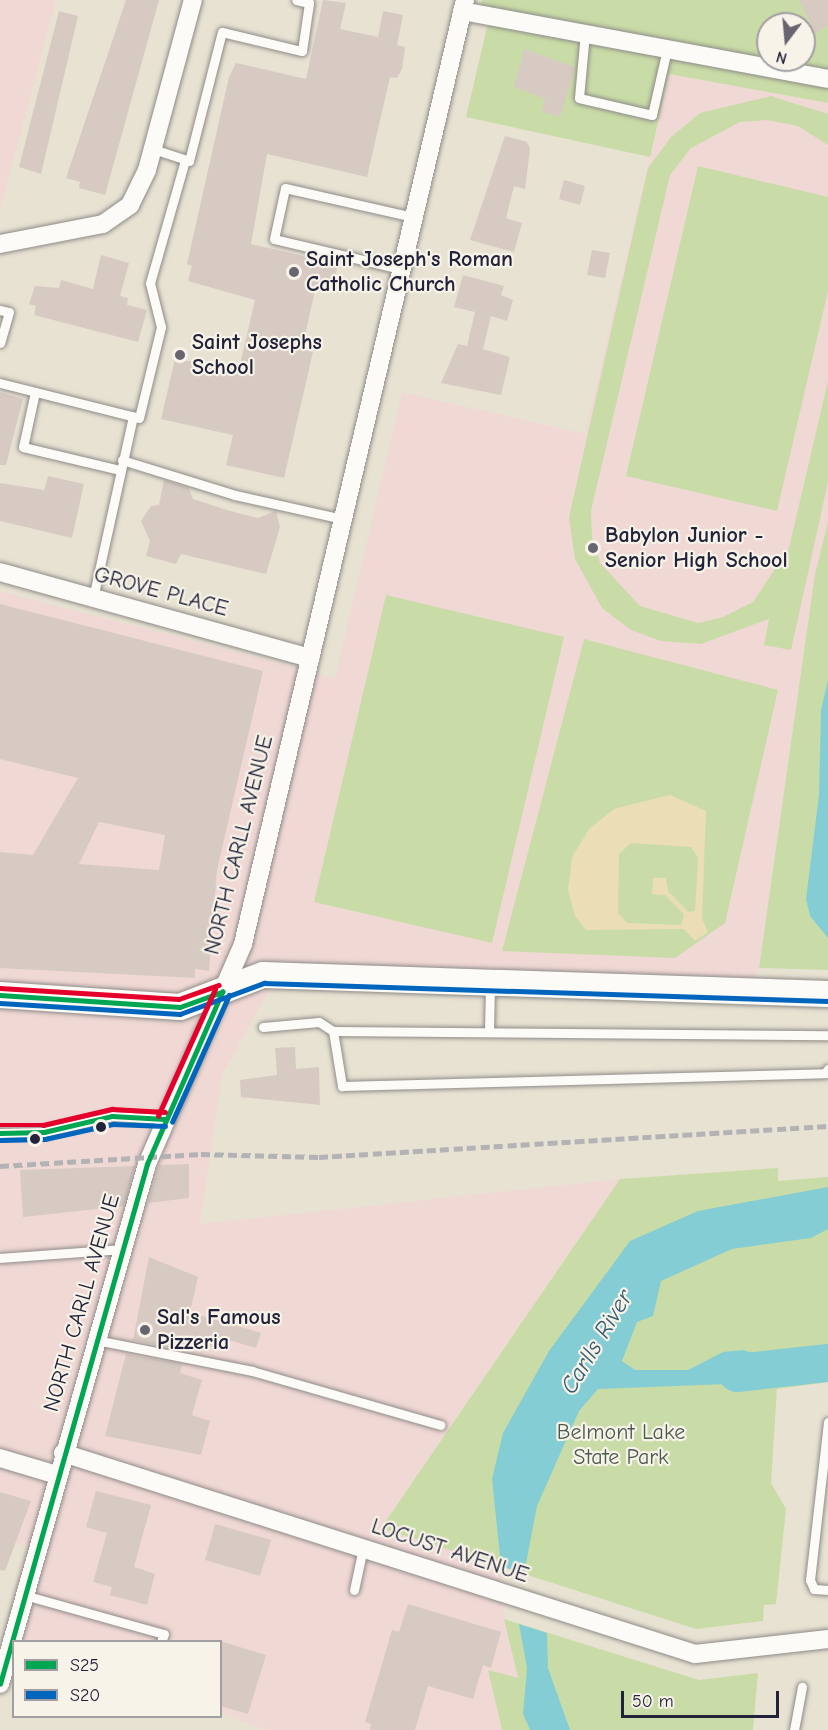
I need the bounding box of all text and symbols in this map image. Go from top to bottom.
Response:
north arrow [756,12,816,72]
text: N [774,47,789,67]
place label: Saint Joseph's Roman Catholic Church [306,246,513,298]
marker: Saint Joseph's Roman Catholic Church [287,265,301,279]
place label: Saint Josephs School [192,329,322,380]
marker: Saint Josephs School [173,348,187,362]
place label: Babylon Junior - Senior High School [605,522,788,574]
marker: Babylon Junior - Senior High School [586,541,600,555]
street label: GROVE PLACE [91,561,231,623]
street label: NORTH CARLL AVENUE [199,733,279,957]
unlabelled marker [95,1121,107,1133]
unlabelled marker [29,1133,41,1145]
street label: NORTH CARLL AVENUE [38,1191,126,1415]
water label: Carlls River [555,1285,639,1399]
place label: Sal's Famous Pizzeria [157,1304,281,1356]
marker: Sal's Famous Pizzeria [138,1323,152,1337]
park label: Belmont Lake State Park [557,1419,685,1470]
street label: LOCUST AVENUE [368,1513,532,1589]
legend [12,1640,222,1718]
text: S25 [70,1655,99,1676]
scale bar [624,1679,782,1717]
text: S20 [70,1685,100,1706]
text: 50 m [632,1691,674,1712]

